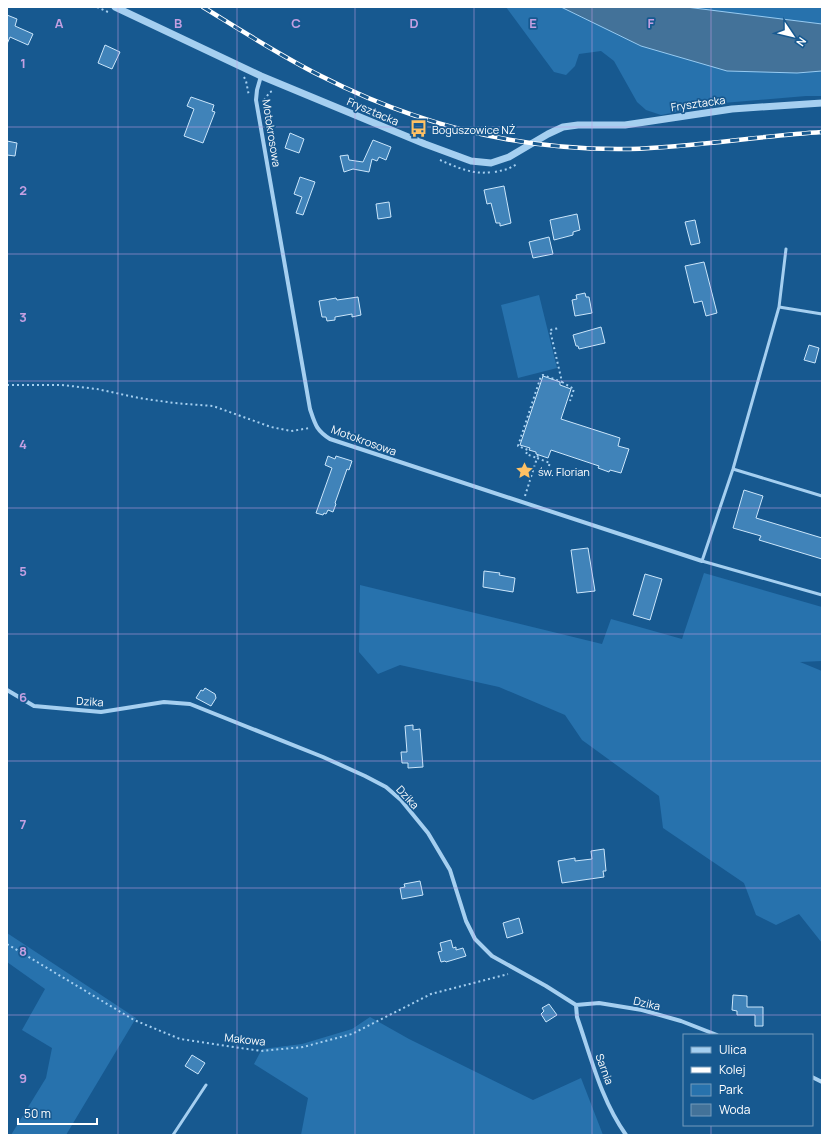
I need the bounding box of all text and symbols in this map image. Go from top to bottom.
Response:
text: A [55,14,64,32]
text: B [174,14,182,32]
text: C [291,14,301,32]
text: D [409,14,419,32]
text: E [529,14,537,32]
text: F [648,14,655,32]
north arrow [773,16,813,56]
text: N [793,34,810,50]
text: 1 [20,54,26,72]
street label: Frysztacka [670,92,726,114]
street label: Frysztacka [345,93,401,129]
street label: Motokrosowa [259,98,285,168]
bus stop icon: Boguszowice NŻ [409,119,429,139]
place label: Boguszowice NŻ [432,122,516,137]
text: 2 [19,181,27,199]
text: 3 [19,308,27,326]
street label: Motokrosowa [329,421,399,459]
text: 4 [19,435,27,453]
place icon: św. Florian [515,461,535,481]
place label: św. Florian [538,464,590,479]
text: 5 [19,562,27,580]
text: 6 [19,688,27,706]
street label: Dzika [76,693,104,709]
street label: Dzika [393,782,423,812]
text: 7 [20,815,27,833]
text: 8 [19,942,27,960]
street label: Dzika [632,993,662,1013]
street label: Makowa [224,1029,266,1049]
legend [683,1034,813,1126]
text: Ulica [719,1041,746,1058]
street label: Sarnia [592,1051,618,1087]
text: Kolej [719,1061,746,1078]
text: 9 [19,1069,27,1087]
text: Park [719,1081,744,1098]
scale bar [18,1100,97,1126]
text: Woda [719,1101,750,1118]
text: 50 m [24,1105,51,1122]

